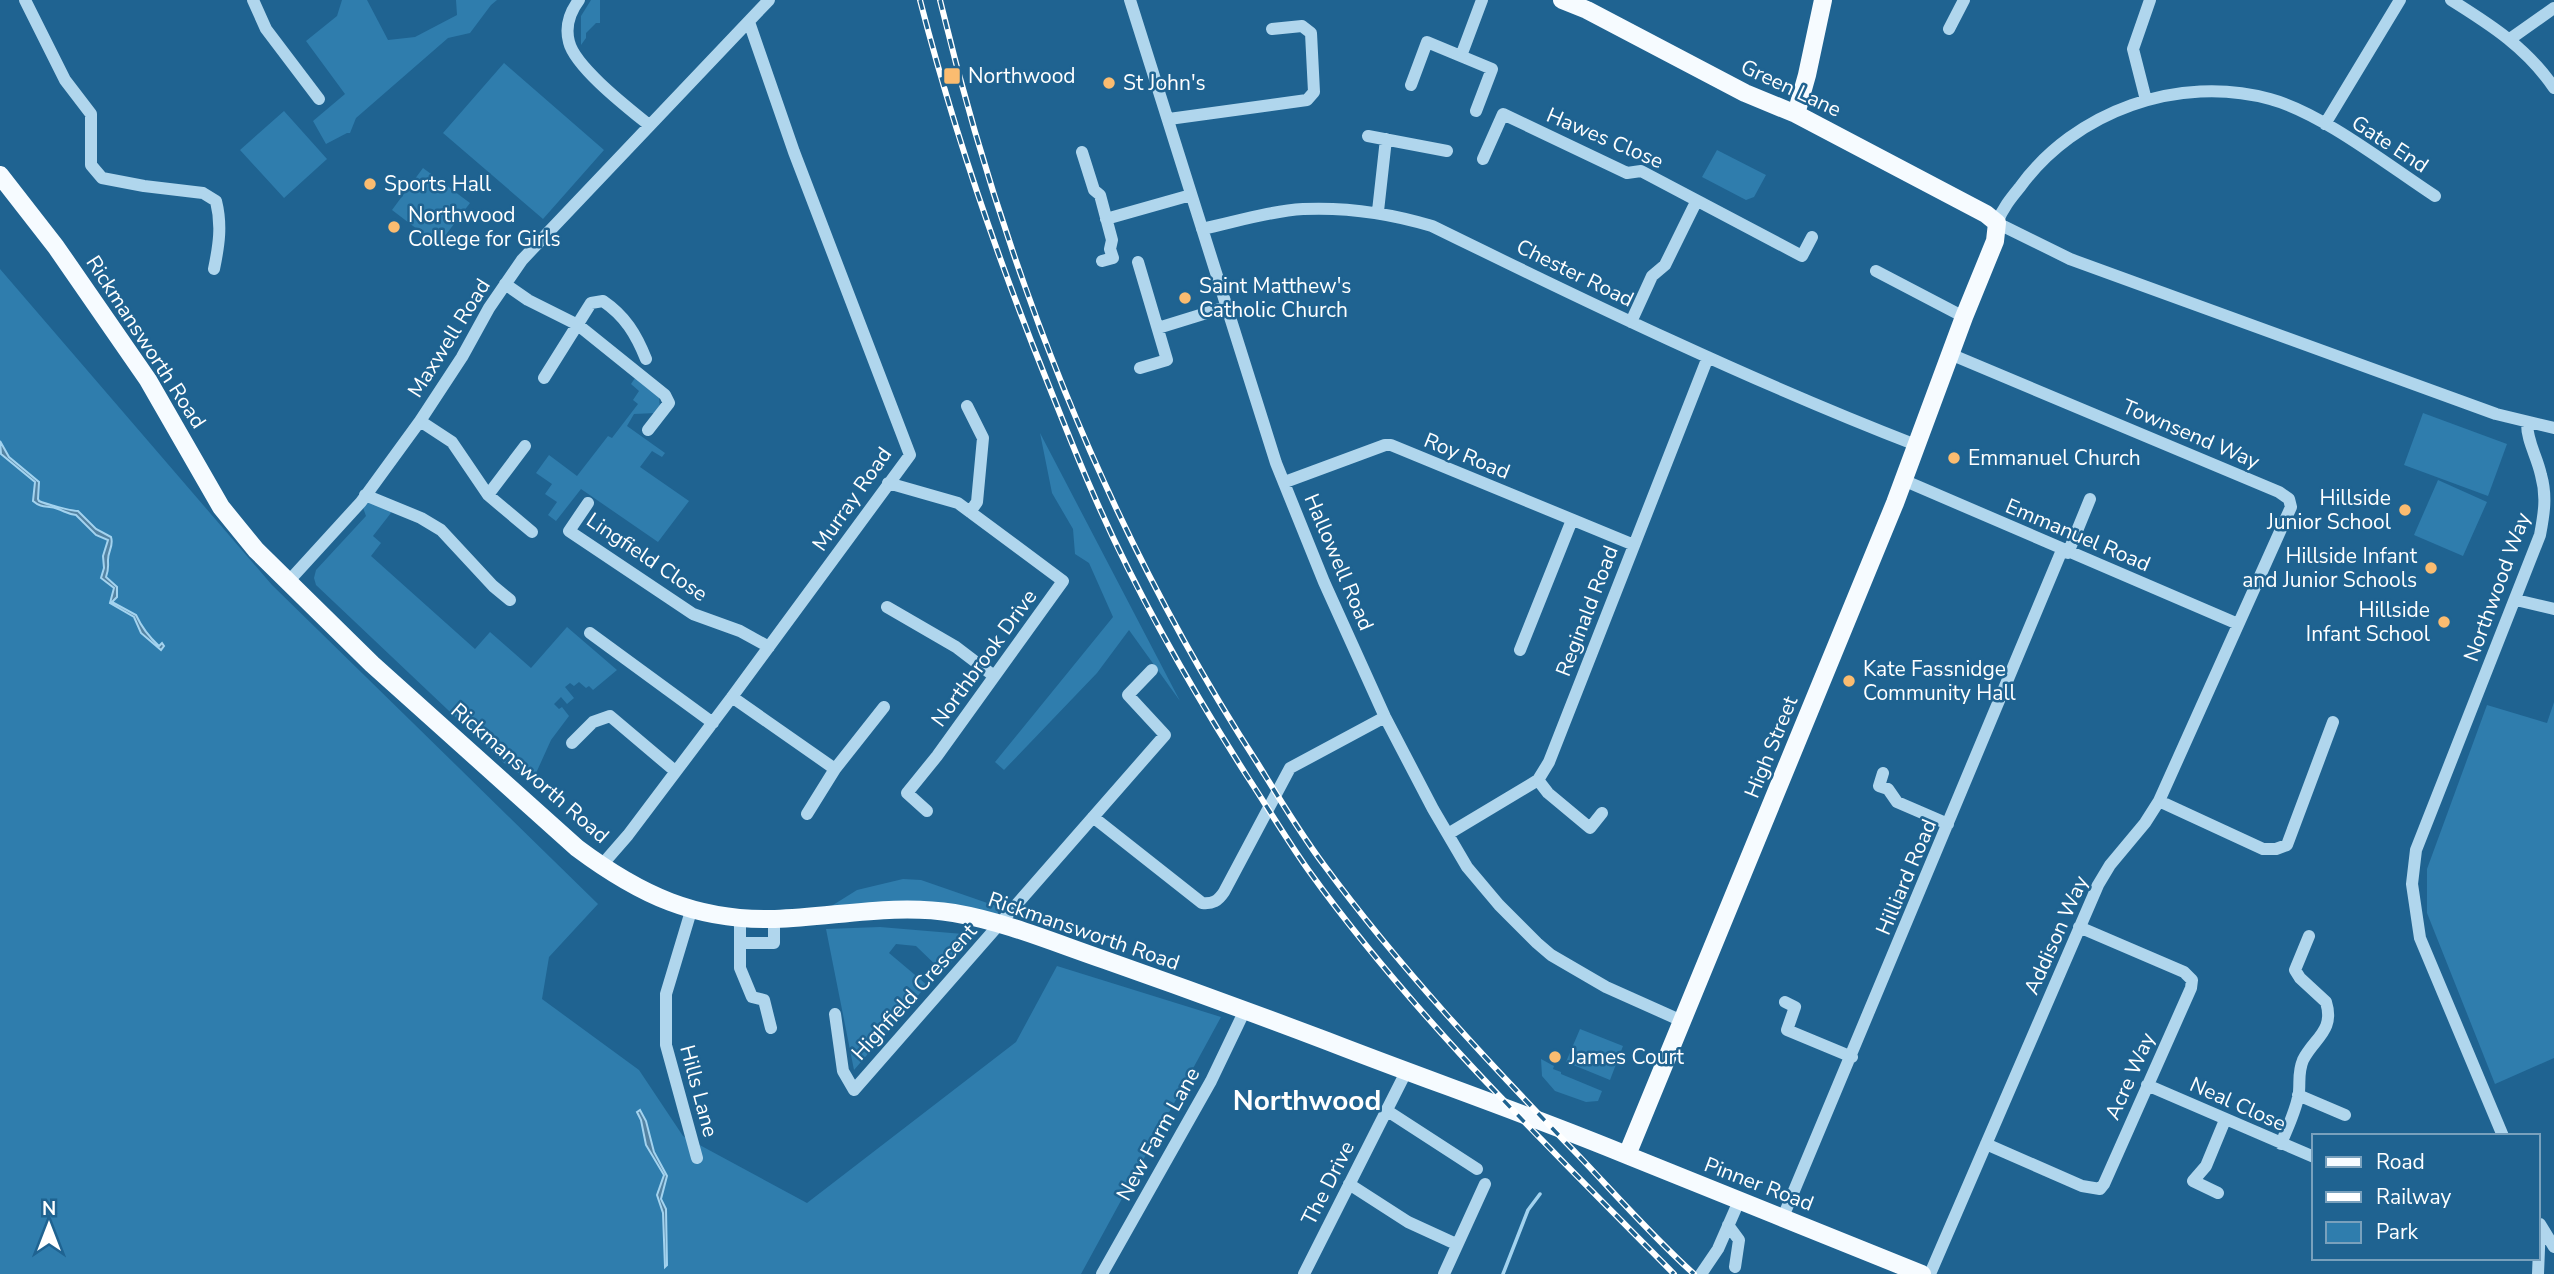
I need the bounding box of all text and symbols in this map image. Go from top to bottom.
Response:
street label: Green Lane [1736,53,1846,123]
place label: Northwood [968,62,1076,90]
marker: Northwood [942,66,962,86]
place label: St John's [1123,69,1206,97]
marker: St John's [1101,75,1117,91]
street label: Hawes Close [1542,101,1668,175]
street label: Gate End [2346,109,2434,179]
place label: Sports Hall [384,170,492,198]
marker: Sports Hall [362,176,378,192]
place label: Northwood College for Girls [408,201,561,253]
marker: Northwood College for Girls [386,219,402,235]
street label: Chester Road [1512,232,1638,314]
street label: Rickmansworth Road [80,250,212,434]
place label: Saint Matthew's Catholic Church [1199,272,1351,324]
street label: Maxwell Road [401,273,497,403]
marker: Saint Matthew's Catholic Church [1177,290,1193,306]
street label: Townsend Way [2118,392,2264,476]
street label: Roy Road [1420,426,1514,486]
street label: Murray Road [806,442,898,556]
place label: Emmanuel Church [1968,444,2141,472]
marker: Emmanuel Church [1946,450,1962,466]
place label: Hillside Junior School [2266,484,2392,536]
street label: Hallowell Road [1298,489,1380,635]
street label: Emmanuel Road [2001,492,2155,578]
marker: Hillside Junior School [2397,502,2413,518]
street label: Lingfield Close [581,506,713,608]
street label: Northwood Way [2457,508,2537,665]
street label: Reginald Road [1549,542,1625,680]
place label: Hillside Infant and Junior Schools [2242,542,2418,594]
marker: Hillside Infant and Junior Schools [2423,560,2439,576]
street label: Northbrook Drive [925,584,1043,732]
place label: Hillside Infant School [2306,596,2431,648]
marker: Hillside Infant School [2436,614,2452,630]
place label: Kate Fassnidge Community Hall [1863,655,2017,707]
marker: Kate Fassnidge Community Hall [1841,673,1857,689]
street label: High Street [1738,691,1804,802]
street label: Rickmansworth Road [445,697,615,849]
street label: Hilliard Road [1869,815,1943,939]
street label: Addison Way [2017,871,2095,999]
street label: Rickmansworth Road [984,885,1184,977]
street label: Highfield Crescent [845,917,983,1066]
street label: Acre Way [2098,1028,2162,1124]
street label: Hills Lane [673,1042,725,1140]
place label: James Court [1568,1043,1685,1071]
marker: James Court [1547,1049,1563,1065]
street label: New Farm Lane [1110,1062,1206,1206]
street label: Neal Close [2185,1070,2291,1138]
district label: Northwood [1233,1082,1381,1120]
legend [2312,1134,2540,1260]
street label: The Drive [1295,1136,1361,1230]
text: Road [2376,1148,2425,1176]
street label: Pinner Road [1700,1150,1818,1218]
text: Railway [2376,1183,2451,1211]
north arrow [14,1190,84,1260]
text: N [42,1196,56,1222]
text: Park [2376,1218,2418,1246]

